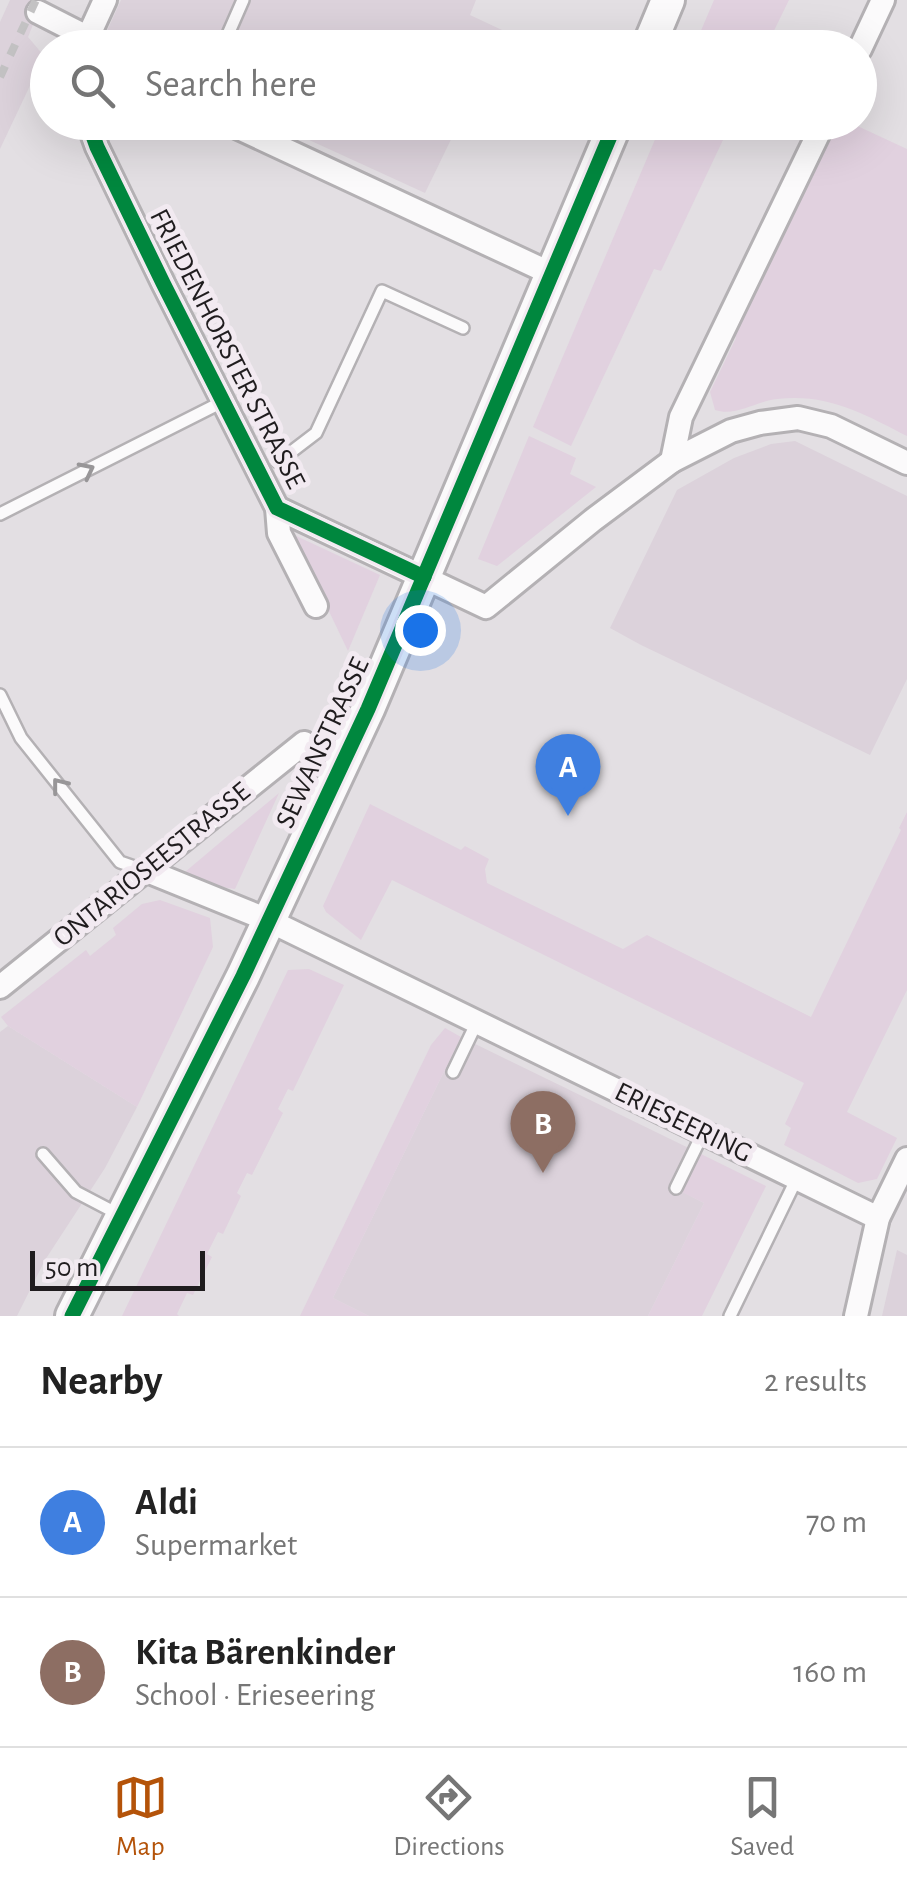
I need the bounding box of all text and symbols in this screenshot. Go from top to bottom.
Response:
search box [30,30,877,140]
icon: search [65,58,120,113]
text: Search here [145,66,317,104]
street label: FRIEDENHORSTER STRASSE [144,205,310,493]
one-way arrow [77,462,95,482]
your location [395,605,446,656]
street label: SEWANSTRASSE [271,653,375,833]
pin: A [536,734,600,816]
street label: ONTARIOSEESTRASSE [49,777,255,953]
one-way arrow [53,778,71,796]
street label: ERIESEERING [610,1078,756,1168]
pin: B [510,1090,576,1173]
scale bar [30,1246,205,1290]
text: 50 m [45,1254,99,1282]
text: Nearby [40,1360,163,1402]
text: 2 results [764,1365,867,1397]
text: Aldi [135,1484,198,1522]
text: A [63,1506,82,1538]
text: 70 m [806,1506,867,1538]
text: Supermarket [135,1529,297,1561]
text: Kita Bärenkinder [135,1634,395,1672]
text: B [63,1656,82,1688]
text: 160 m [793,1656,867,1688]
text: School · Erieseering [135,1679,375,1711]
tab: Map [113,1770,168,1864]
tab: Directions [393,1770,505,1864]
tab: Saved [730,1770,794,1864]

